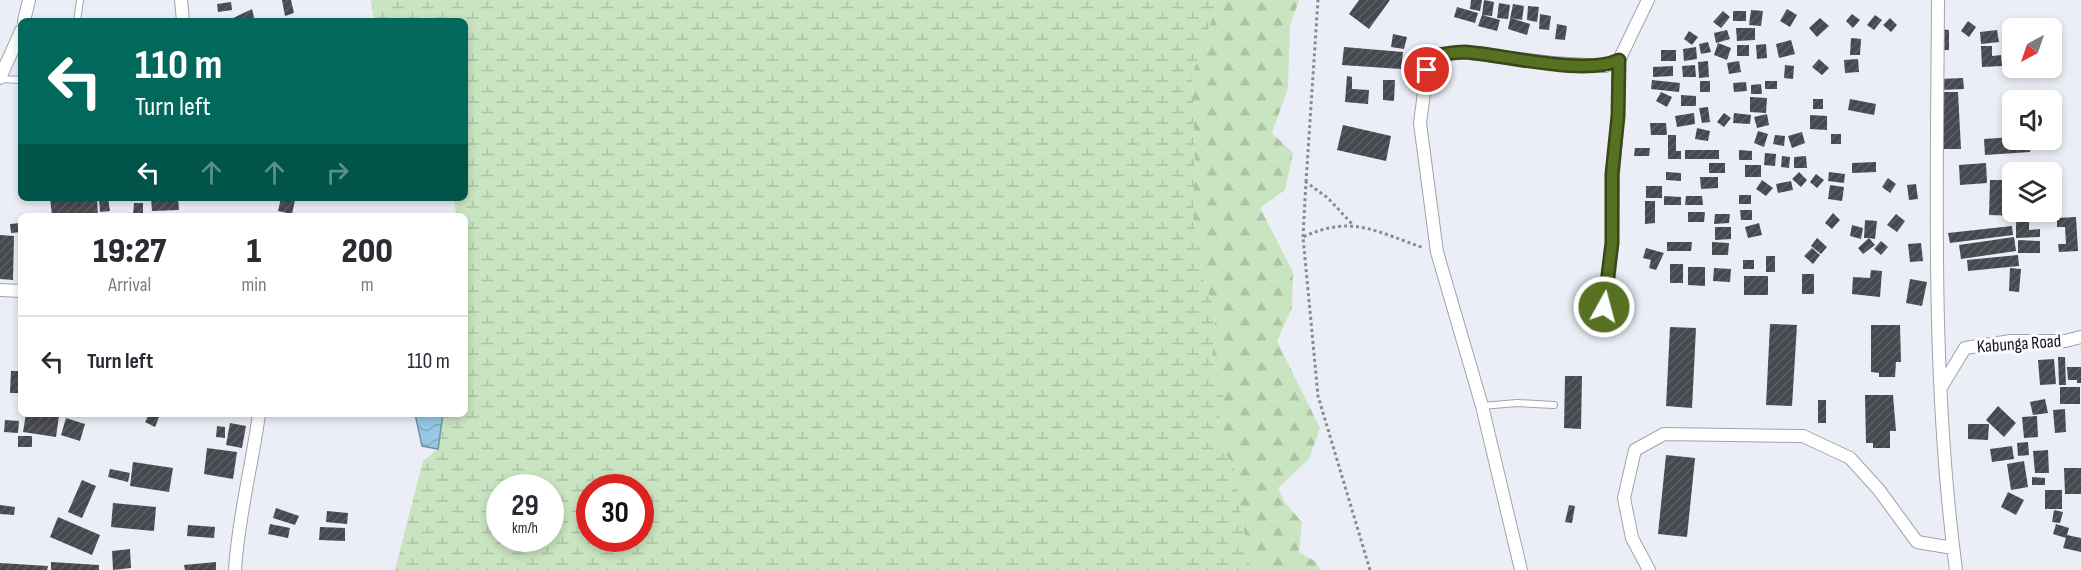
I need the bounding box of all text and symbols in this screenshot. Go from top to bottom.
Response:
north arrow [2002,18,2062,78]
map controls [2002,18,2062,222]
text: 110 m [135,40,222,91]
icon: left [36,42,114,120]
pin [1401,44,1452,95]
icon: arrive [1410,53,1443,86]
button: sound [2002,90,2062,150]
text: Turn left [135,91,211,123]
icon: left [132,156,165,189]
icon: ahead [195,156,228,189]
icon: ahead [258,156,291,189]
icon: right [321,156,354,189]
button: layers [2002,162,2062,222]
text: 19:27 [93,230,166,273]
text: 1 [247,230,261,273]
text: 200 [342,230,393,273]
text: Arrival [108,273,151,297]
text: min [241,273,267,297]
text: m [361,273,374,297]
position arrow [1572,275,1636,339]
street label: Kabunga Road [1976,331,2062,357]
icon: left [36,345,69,378]
text: Turn left [87,348,153,375]
text: 110 m [407,348,450,375]
speed limit sign: 30 [576,474,654,552]
text: 29 [511,488,539,524]
text: km/h [512,519,538,538]

